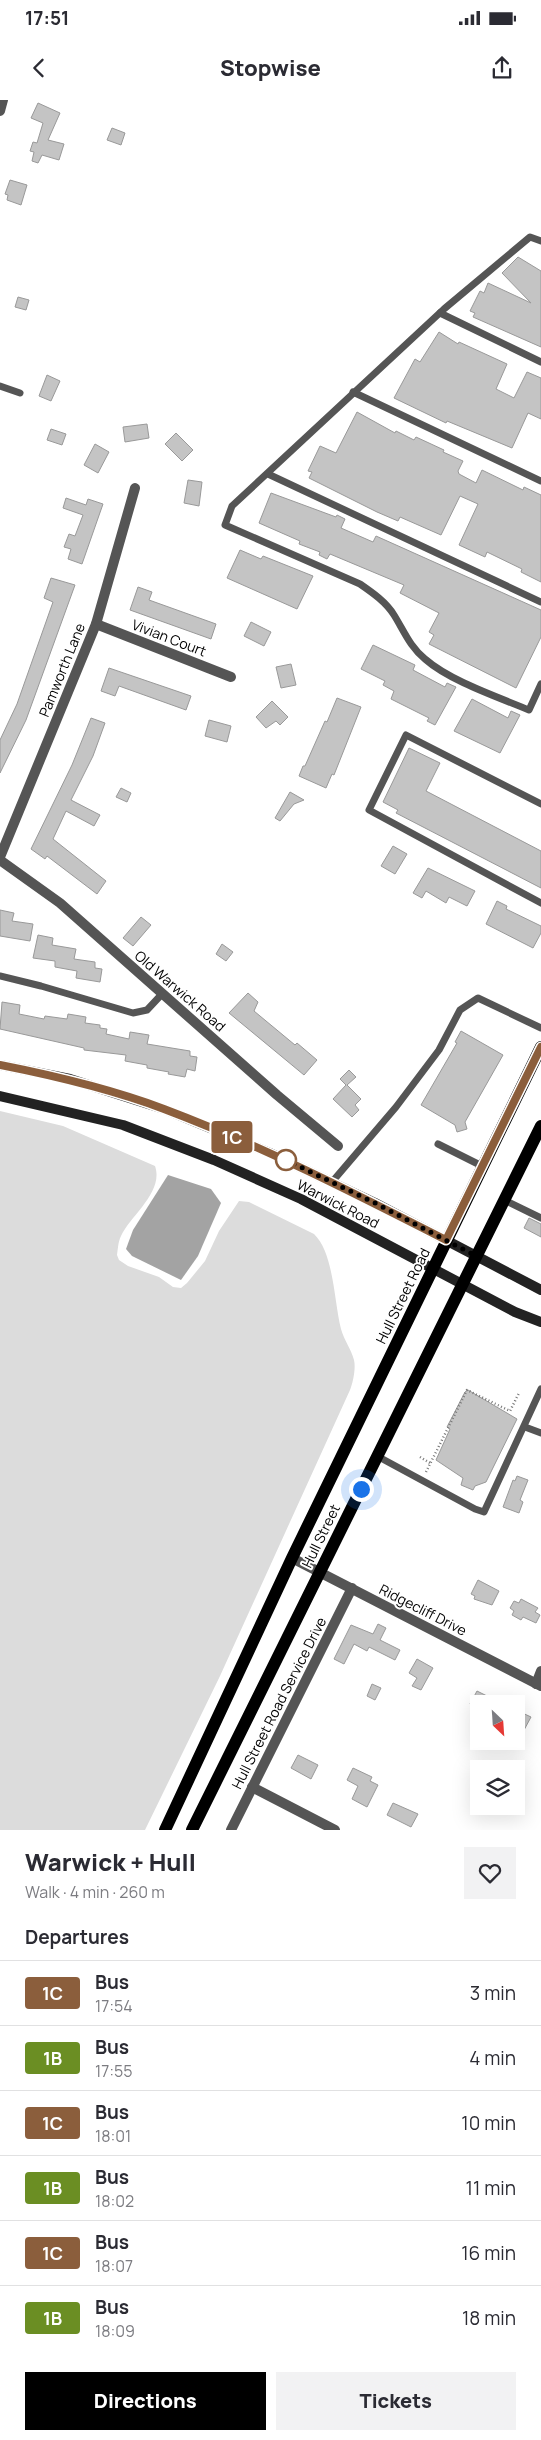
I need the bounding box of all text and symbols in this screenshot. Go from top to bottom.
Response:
text: 17:51 [25,5,69,31]
text: Stopwise [220,53,321,83]
icon: back [25,54,53,82]
icon: share [488,54,516,82]
street label: Vivian Court [129,615,209,661]
street label: Pamworth Lane [34,620,89,720]
street label: Old Warwick Road [131,946,230,1035]
line badge: 1C [210,1121,254,1153]
text: 1C [221,1125,243,1149]
unlabelled marker [275,1149,297,1171]
street label: Warwick Road [294,1175,383,1232]
street label: Hull Street Road [371,1245,434,1347]
your location [349,1477,374,1502]
street label: Hull Street [297,1501,344,1571]
street label: Ridgecliff Drive [376,1579,470,1640]
street label: Hull Street Road Service Drive [227,1614,330,1792]
north arrow [470,1695,525,1750]
map controls [470,1695,525,1815]
button: layers [470,1760,525,1815]
text: Warwick + Hull [25,1845,196,1878]
button: heart [464,1847,516,1899]
text: Walk · 4 min · 260 m [25,1881,165,1903]
text: Departures [25,1924,129,1950]
text: Bus [95,1969,129,1995]
text: 3 min [470,1980,516,2006]
text: 1C [42,1981,63,2005]
text: 17:54 [95,1995,133,2017]
text: Bus [95,2034,129,2060]
text: 4 min [469,2045,516,2071]
text: 1B [43,2046,62,2070]
text: 17:55 [95,2060,133,2082]
text: Bus [95,2099,129,2125]
text: 10 min [461,2110,516,2136]
text: 1C [42,2111,63,2135]
text: 18:01 [95,2125,131,2147]
text: Bus [95,2164,129,2190]
text: 11 min [466,2175,516,2201]
text: 1B [43,2176,62,2200]
text: 18:02 [95,2190,134,2212]
text: Bus [95,2229,129,2255]
text: 16 min [461,2240,516,2266]
text: 1C [42,2241,63,2265]
text: 18:07 [95,2255,133,2277]
text: Bus [95,2294,129,2320]
text: 18 min [462,2305,516,2331]
text: 1B [43,2306,62,2330]
text: 18:09 [95,2320,135,2342]
button: Directions [25,2372,266,2430]
button: Tickets [276,2372,516,2430]

